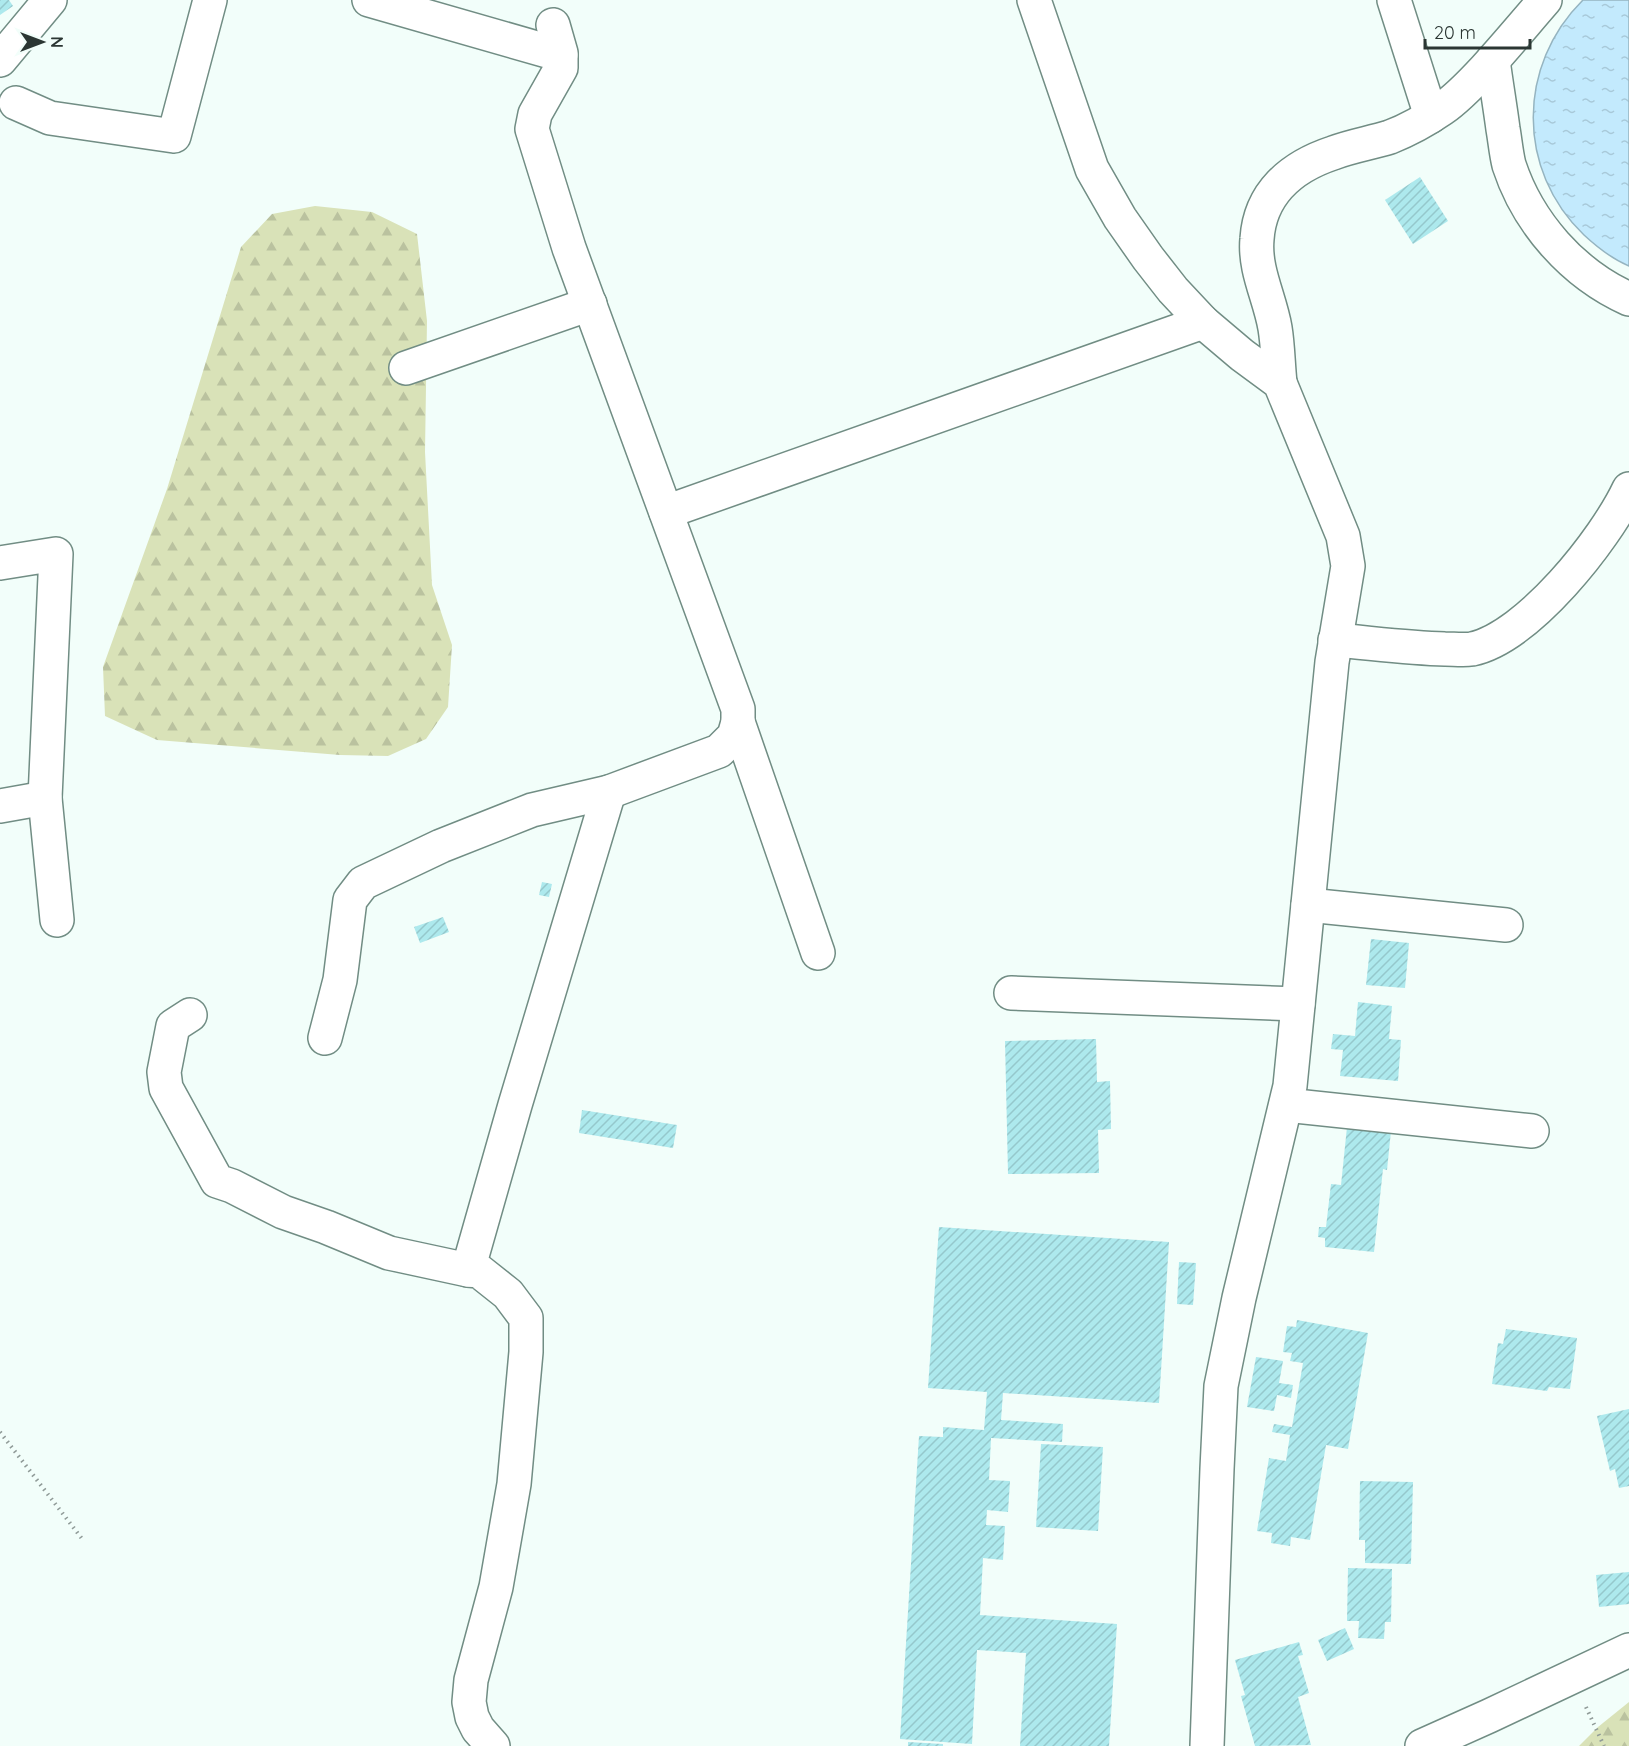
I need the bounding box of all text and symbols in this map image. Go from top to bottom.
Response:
north arrow [12,12,72,72]
scale bar [1425,12,1530,50]
text: 20 m [1434,21,1476,44]
text: N [47,36,67,48]

